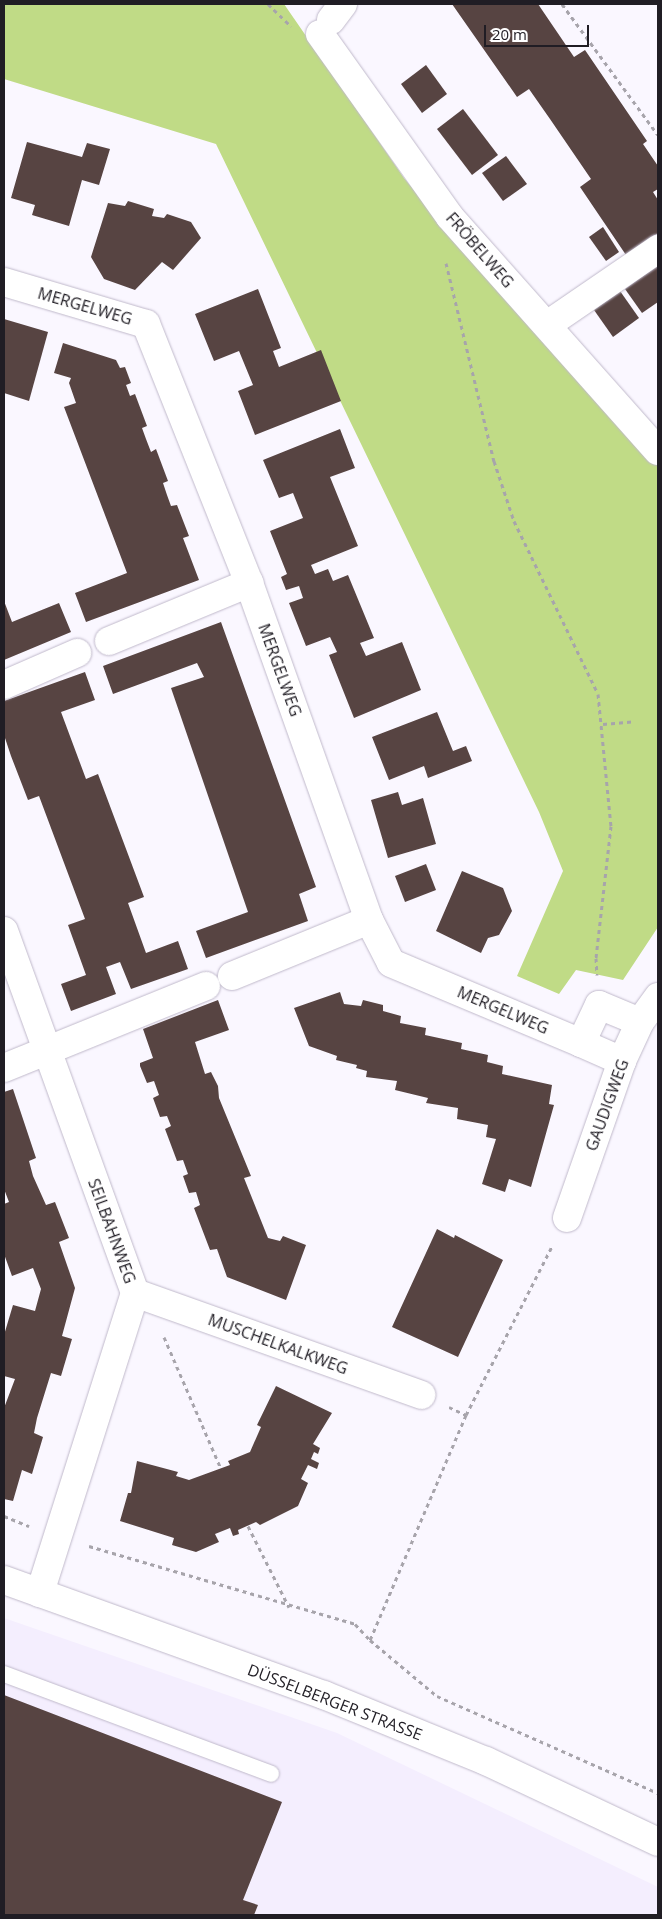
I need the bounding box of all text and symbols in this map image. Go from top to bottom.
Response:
scale bar [487,15,592,47]
text: 20 m [492,24,527,44]
street label: FRÖBELWEG [442,208,518,292]
street label: MERGELWEG [36,283,134,329]
street label: MERGELWEG [254,621,306,719]
street label: MERGELWEG [454,982,552,1038]
street label: GAUDIGWEG [581,1056,633,1154]
street label: SEILBAHNWEG [84,1176,140,1286]
street label: MUSCHELKALKWEG [206,1310,350,1378]
street label: DÜSSELBERGER STRASSE [245,1660,425,1744]

